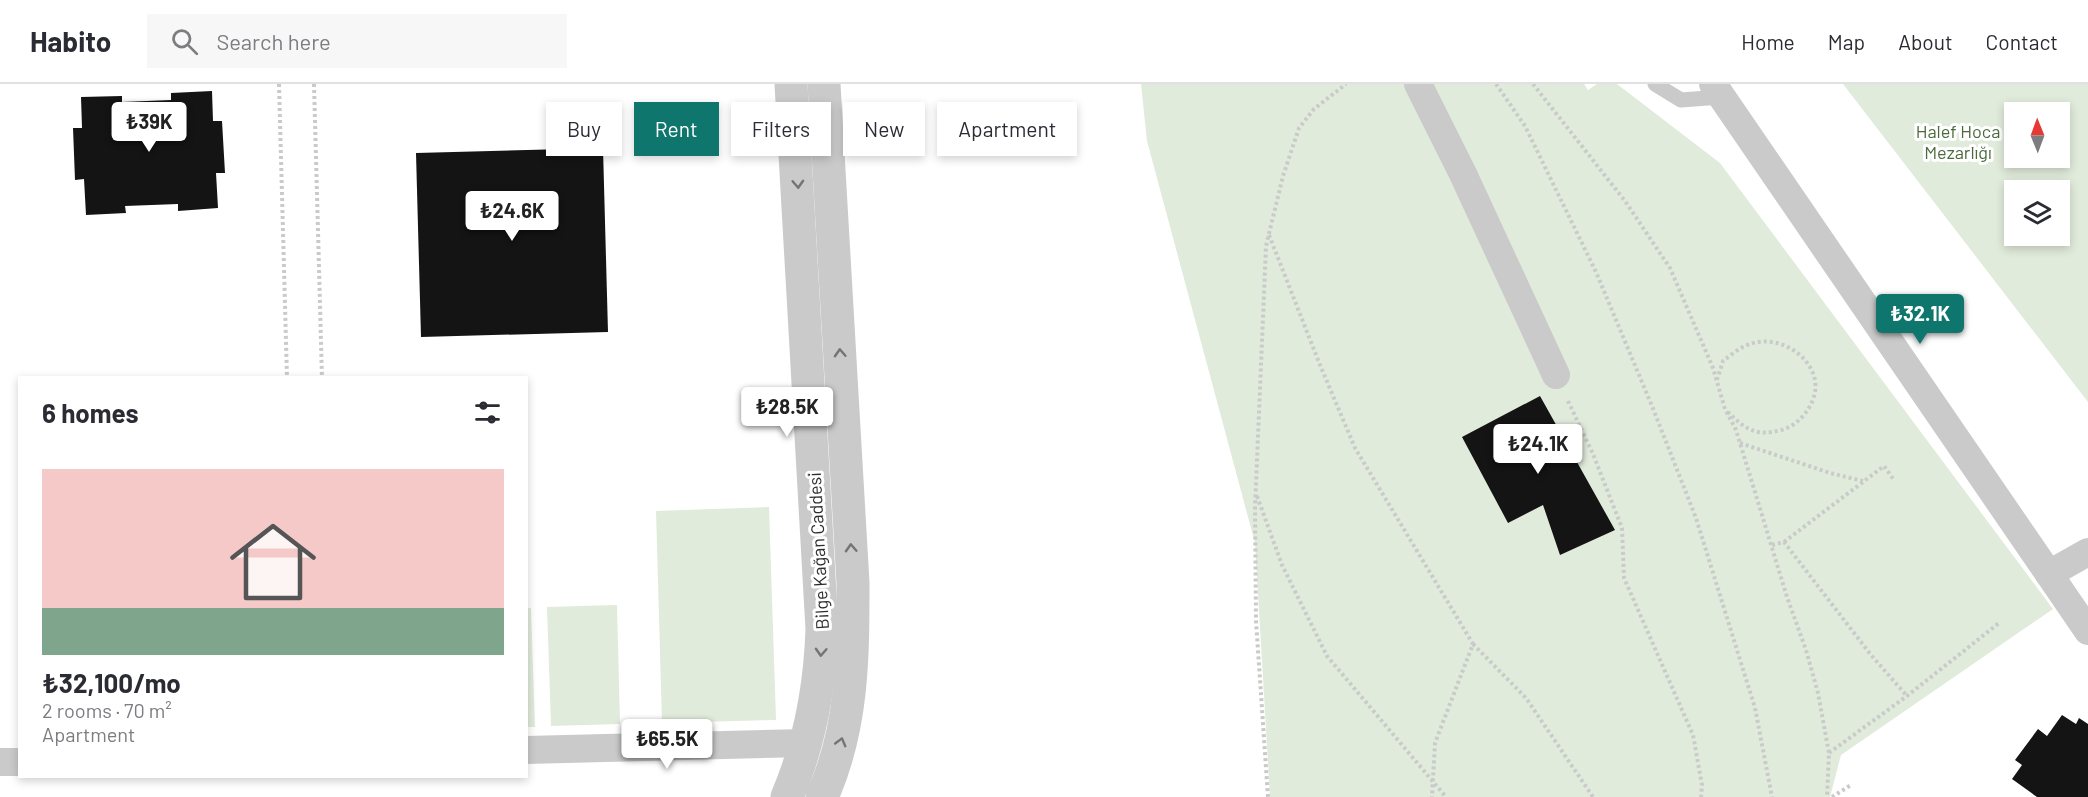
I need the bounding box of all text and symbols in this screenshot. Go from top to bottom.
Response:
search box [147,14,567,68]
text: Habito [30,24,111,58]
icon: search [168,25,201,58]
text: Search here [216,28,331,54]
text: Home [1741,29,1795,54]
text: Map [1828,29,1865,54]
text: About [1898,29,1953,54]
text: Contact [1986,29,2058,54]
pin: ₺39K [113,102,185,153]
chip: Buy [546,102,622,156]
chip: Rent [634,102,719,156]
chip: Filters [731,102,831,156]
chip: New [843,102,925,156]
chip: Apartment [937,102,1077,156]
north arrow [2004,102,2070,168]
map controls [2004,102,2070,246]
text: ₺39K [126,109,172,133]
park label: Halef Hoca Mezarlığı [1916,120,2000,163]
one-way arrow [791,180,804,189]
button: layers [2004,180,2070,246]
pin: ₺24.6K [463,191,561,242]
text: ₺24.6K [480,198,544,222]
pin: ₺32.1K [1871,294,1969,345]
text: ₺32.1K [1890,301,1950,325]
one-way arrow [834,349,847,358]
pin: ₺28.5K [738,387,836,438]
text: ₺28.5K [755,394,819,418]
icon: filters [471,396,504,429]
text: 6 homes [42,397,139,428]
pin: ₺24.1K [1489,424,1587,475]
text: ₺24.1K [1507,431,1569,455]
street label: Bilge Kağan Caddesi [803,472,833,630]
icon: home [219,508,327,616]
one-way arrow [845,543,858,552]
one-way arrow [815,647,828,656]
text: ₺32,100/mo [42,667,181,698]
text: 2 rooms · 70 m² [42,698,172,722]
pin: ₺65.5K [618,719,716,770]
text: Apartment [42,722,135,746]
text: ₺65.5K [635,726,699,750]
one-way arrow [834,737,847,747]

